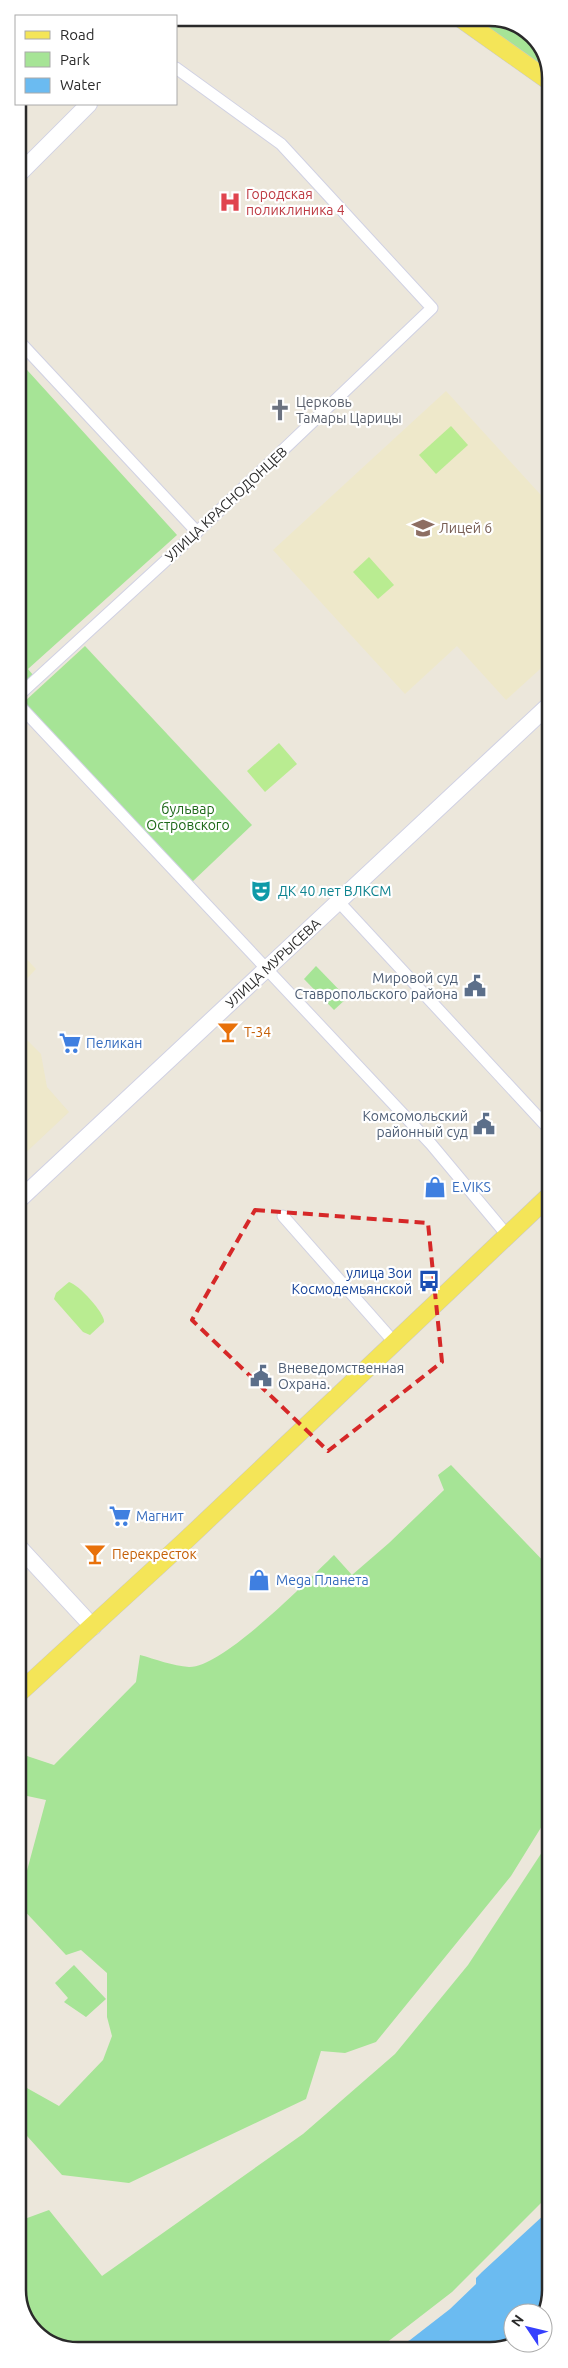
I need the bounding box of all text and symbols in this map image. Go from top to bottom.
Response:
legend [15,15,178,105]
text: Road [60,26,95,43]
text: Park [60,51,90,68]
text: Water [60,76,101,93]
place label: Городская поликлиника 4 [246,186,345,218]
hospital icon: Городская поликлиника 4 [217,189,243,215]
place label: Церковь Тамары Царицы [296,394,402,426]
church icon: Церковь Тамары Царицы [267,397,293,423]
street label: УЛИЦА КРАСНОДОНЦЕВ [162,443,290,565]
school or university icon: Лицей 6 [410,515,436,541]
place label: Лицей 6 [439,520,492,536]
park label: бульвар Островского [146,801,230,833]
theatre icon: ДК 40 лет ВЛКСМ [248,878,274,904]
place label: ДК 40 лет ВЛКСМ [278,883,391,899]
street label: УЛИЦА МУРЫСЕВА [222,915,324,1011]
place label: Мировой суд Ставропольского района [295,970,458,1002]
public building icon: Мировой суд Ставропольского района [462,973,488,999]
bar icon: Т-34 [215,1019,241,1045]
place label: Т-34 [244,1024,271,1040]
supermarket icon: Пеликан [57,1030,83,1056]
place label: Пеликан [86,1035,142,1051]
place label: Комсомольский районный суд [363,1108,468,1140]
public building icon: Комсомольский районный суд [471,1111,497,1137]
shop icon: E.VIKS [422,1174,448,1200]
place label: E.VIKS [452,1179,491,1195]
place label: улица Зои Космодемьянской [292,1265,412,1297]
bus stop icon: улица Зои Космодемьянской [416,1268,442,1294]
place label: Вневедомственная Охрана. [278,1360,404,1392]
public building icon: Вневедомственная Охрана. [248,1363,274,1389]
supermarket icon: Магнит [107,1503,133,1529]
place label: Магнит [136,1508,184,1524]
bar icon: Перекресток [82,1541,108,1567]
place label: Перекресток [112,1546,197,1562]
shop icon: Mega Планета [246,1567,272,1593]
place label: Mega Планета [276,1572,369,1588]
north arrow [503,2303,553,2353]
text: N [508,2312,527,2329]

